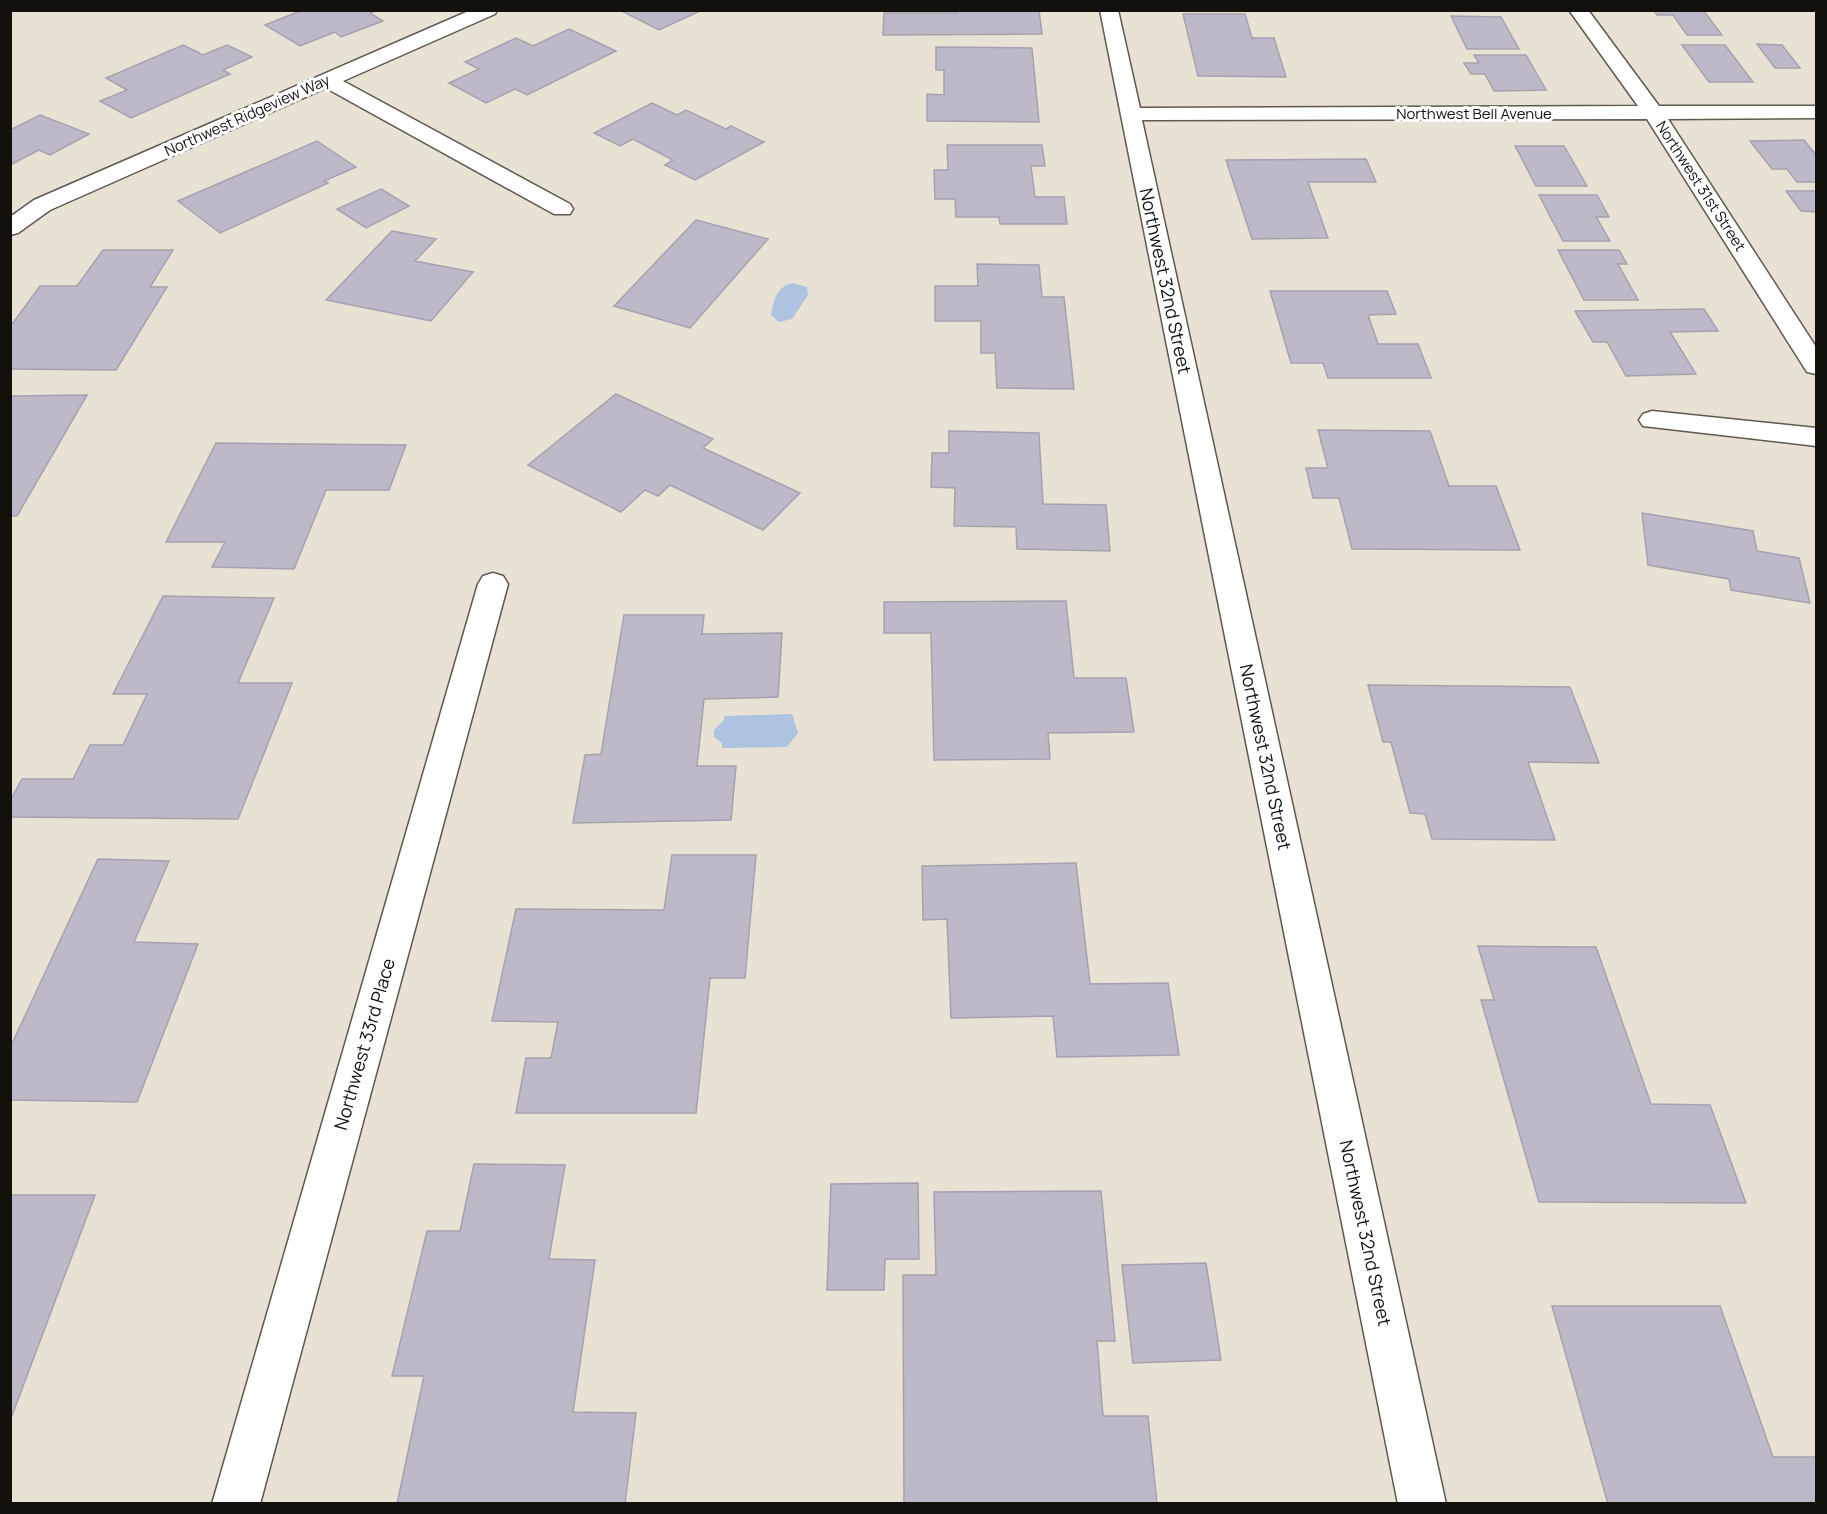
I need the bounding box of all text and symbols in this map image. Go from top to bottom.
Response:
street label: Northwest Ridgeview Way [161,69,333,161]
street label: Northwest Bell Avenue [1396,103,1552,124]
street label: Northwest 31st Street [1651,117,1751,255]
street label: Northwest 32nd Street [1135,186,1197,376]
street label: Northwest 32nd Street [1235,662,1297,852]
street label: Northwest 33rd Place [328,955,400,1133]
street label: Northwest 32nd Street [1335,1138,1397,1328]

